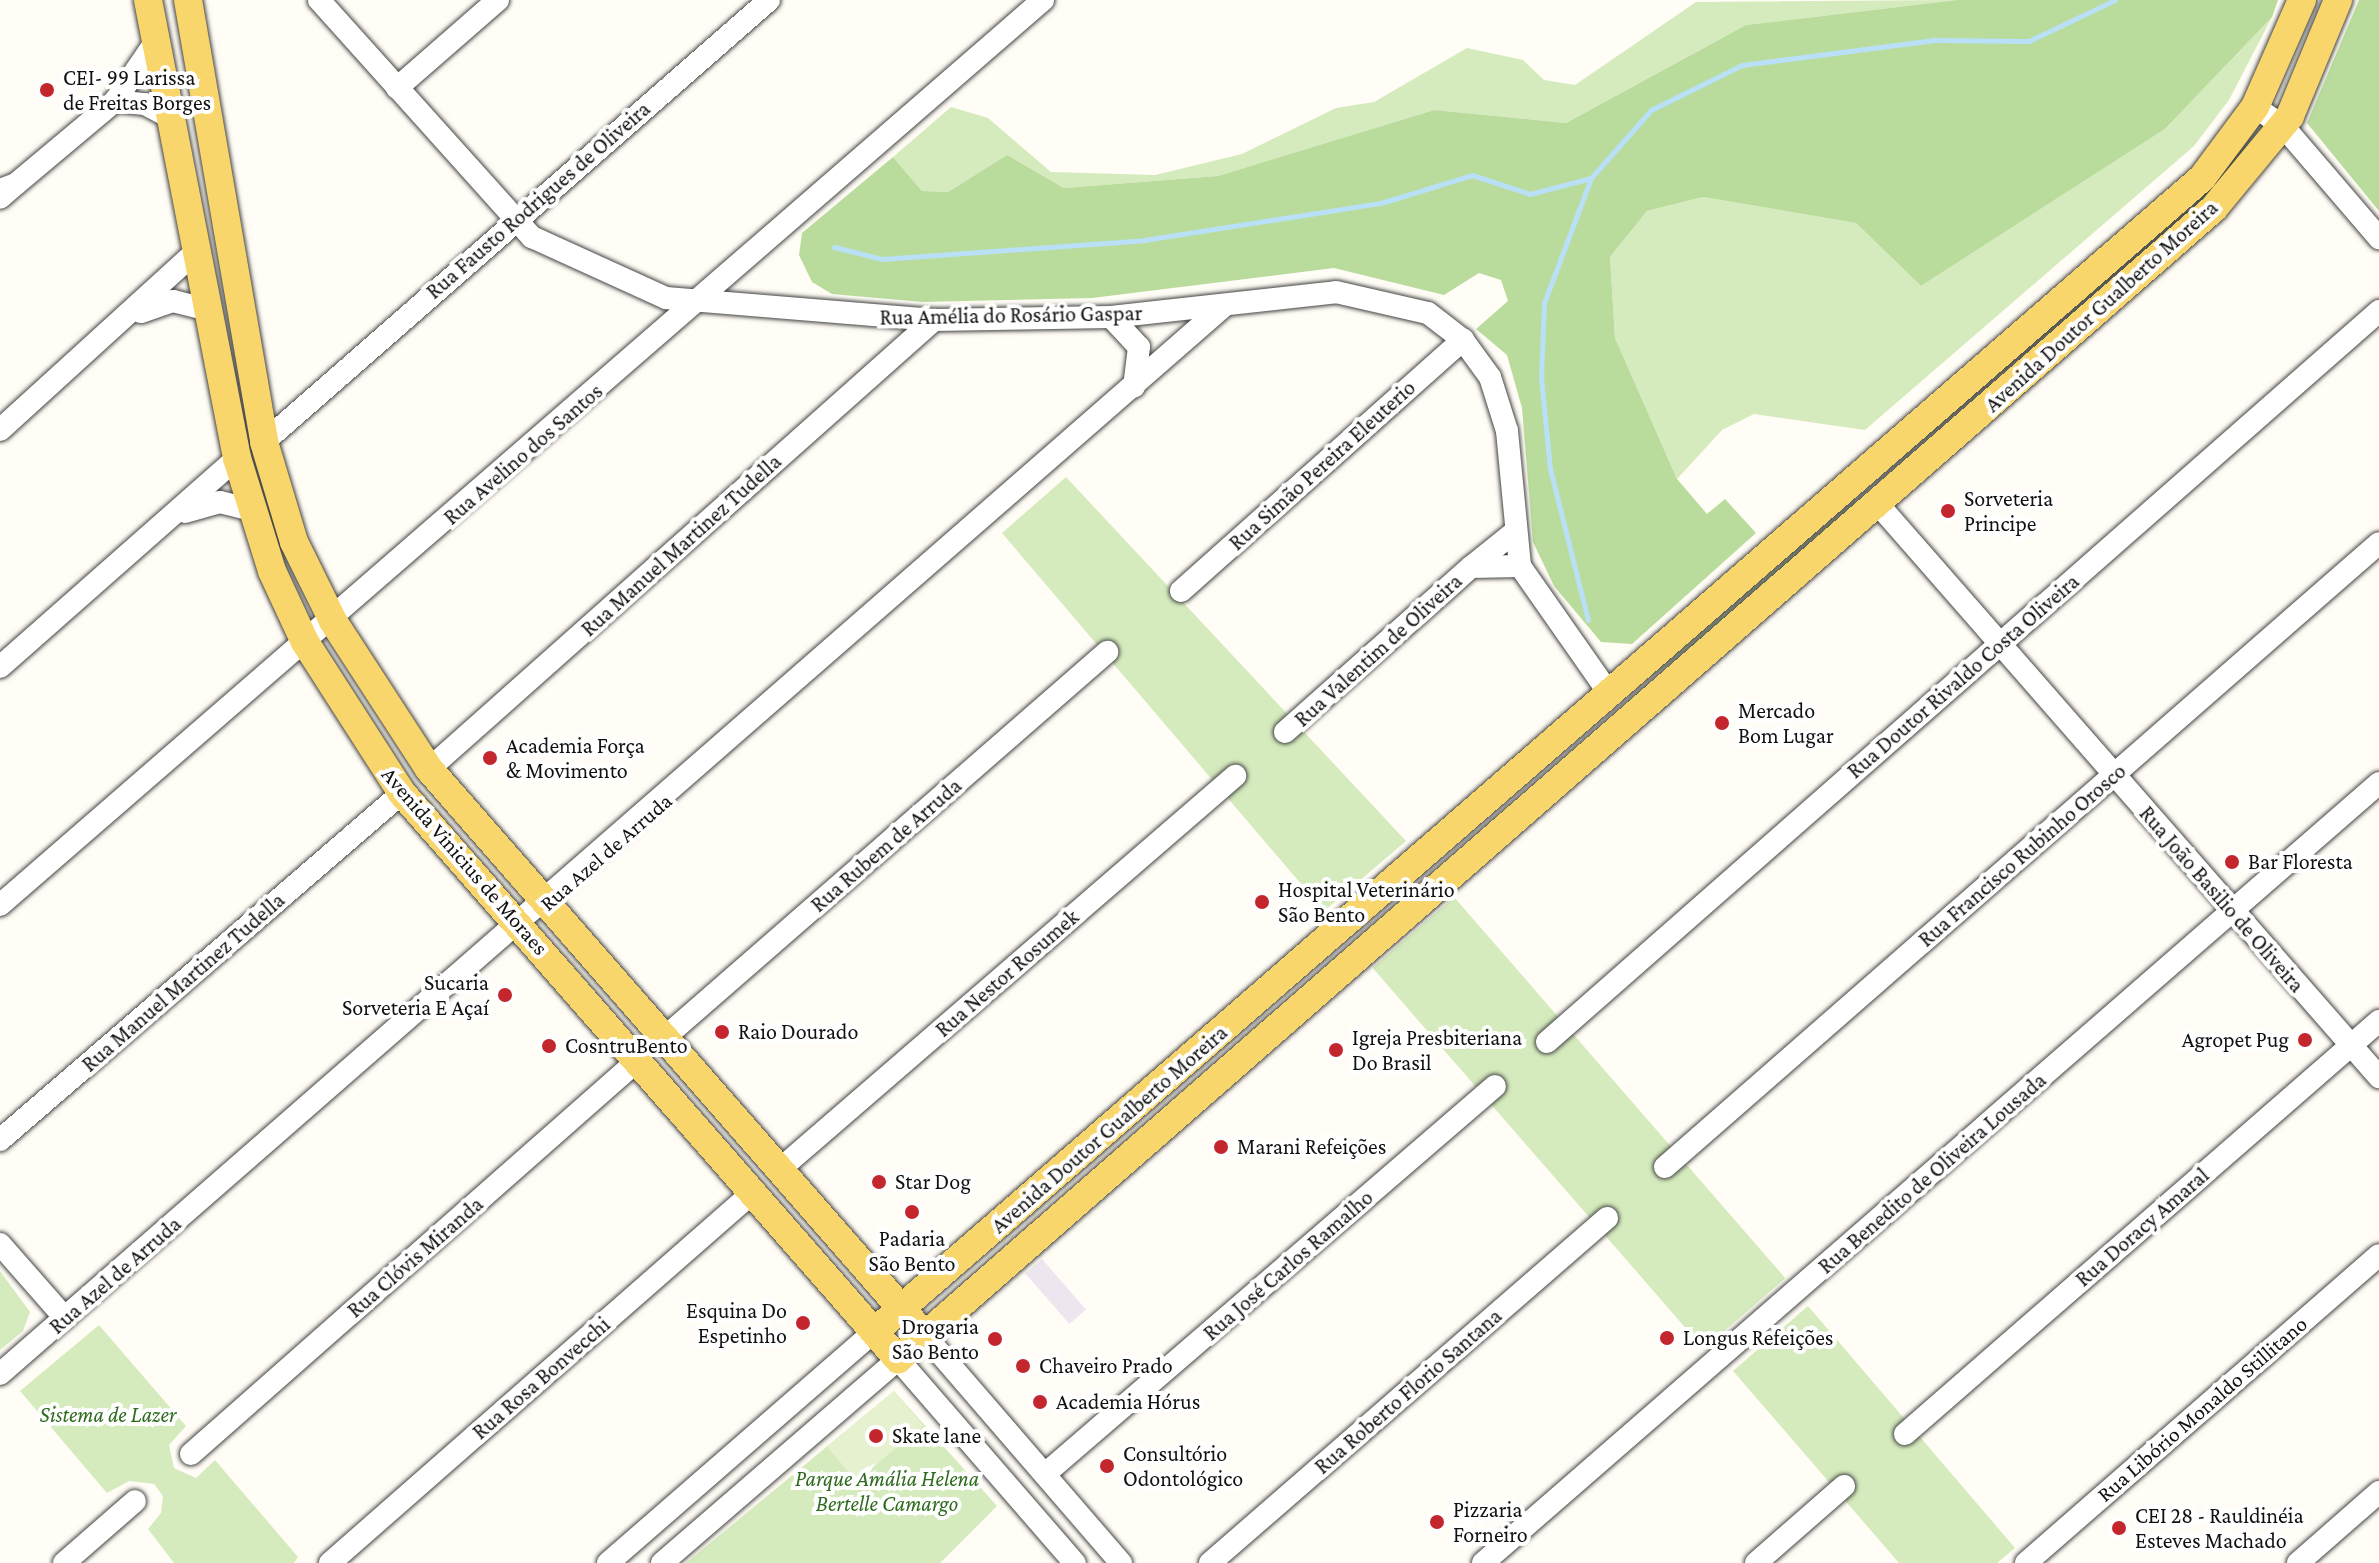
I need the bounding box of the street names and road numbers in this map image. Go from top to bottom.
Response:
street label: Rua Fausto Rodrigues de Oliveira [421,95,655,305]
street label: Avenida Doutor Gualberto Moreira [1979,194,2223,418]
street label: Rua Amélia do Rosário Gaspar [879,300,1143,330]
street label: Rua Simão Pereira Eleuterio [1223,374,1421,556]
street label: Rua Avelino dos Santos [438,378,608,530]
street label: Rua Manuel Martinez Tudella [576,448,786,642]
street label: Rua Valentim de Oliveira [1289,568,1467,732]
street label: Rua Doutor Rivaldo Costa Oliveira [1842,568,2084,784]
street label: Rua Francisco Rubinho Orosco [1913,758,2131,952]
street label: Avenida Vinicius de Moraes [376,762,554,960]
street label: Rua Rubem de Arruda [805,772,967,918]
street label: Rua Azel de Arruda [535,788,677,916]
street label: Rua João Basilio de Oliveira [2134,800,2310,998]
street label: Rua Manuel Martinez Tudella [76,887,290,1077]
street label: Rua Nestor Rosumek [930,903,1084,1043]
street label: Avenida Doutor Gualberto Moreira [985,1019,1233,1239]
street label: Rua Benedito de Oliveira Lousada [1813,1067,2051,1279]
street label: Rua Doracy Amaral [2070,1162,2214,1292]
street label: Rua José Carlos Ramalho [1198,1184,1378,1346]
street label: Rua Clóvis Miranda [342,1191,488,1323]
street label: Rua Azel de Arruda [44,1211,186,1339]
street label: Rua Roberto Florio Santana [1309,1302,1507,1480]
street label: Rua Rosa Bonvecchi [467,1311,615,1445]
street label: Rua Libório Monaldo Stillitano [2092,1311,2312,1507]

